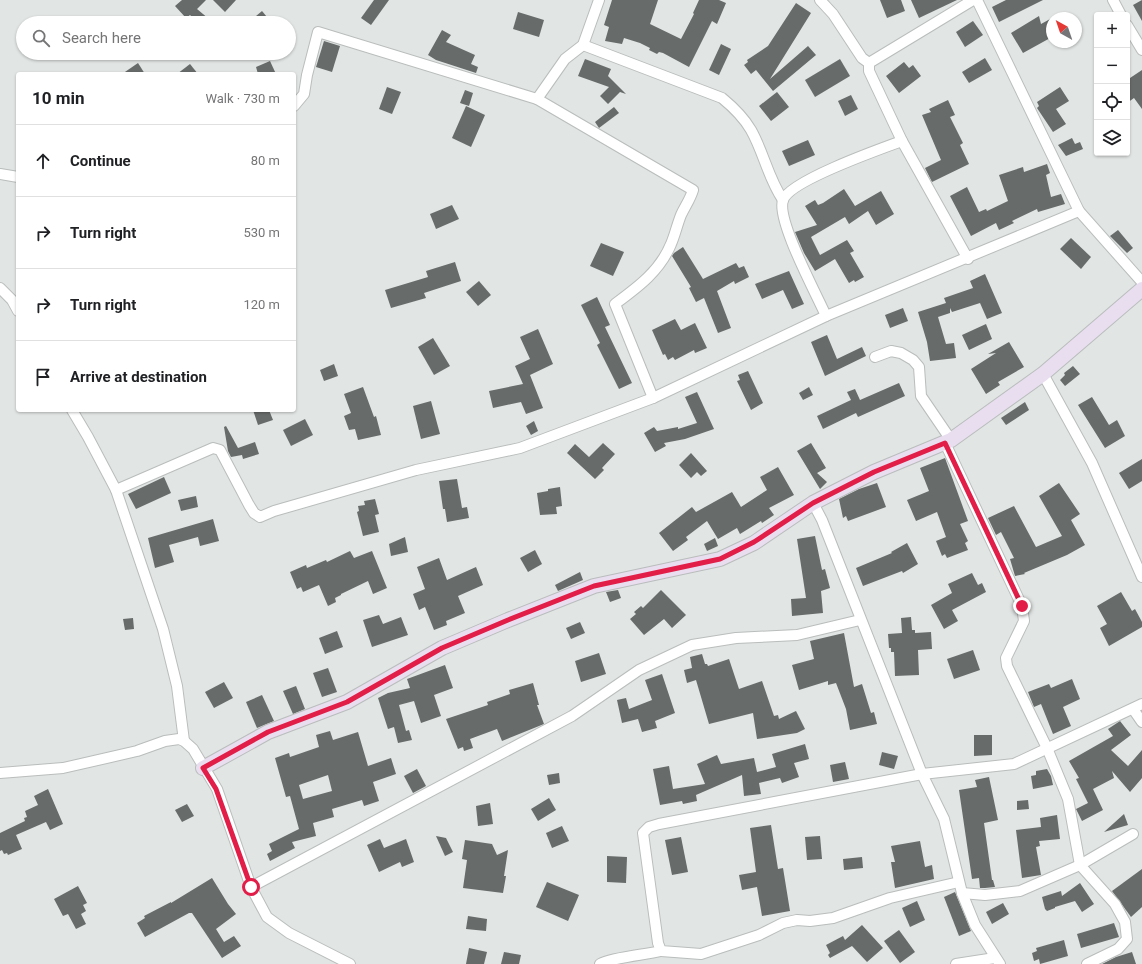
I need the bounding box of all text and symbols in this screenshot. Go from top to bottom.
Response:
north arrow [1046,12,1082,48]
map controls [1094,12,1130,156]
button: + [1094,12,1130,48]
search box [16,16,296,60]
icon: search [30,27,52,49]
text: Search here [62,29,141,47]
button: − [1094,48,1130,84]
button: locate [1094,84,1130,120]
text: 10 min [32,88,85,108]
text: Walk · 730 m [205,91,280,106]
button: layers [1094,120,1130,156]
icon: ahead [32,150,54,172]
text: Continue [70,152,131,170]
text: 80 m [251,153,280,168]
icon: right [32,222,54,244]
text: Turn right [70,224,136,242]
text: 530 m [243,225,280,240]
icon: right [32,294,54,316]
text: Turn right [70,296,136,314]
text: 120 m [243,297,280,312]
icon: arrive [32,366,54,388]
text: Arrive at destination [70,368,207,386]
route end [1013,597,1031,615]
route start [242,878,260,896]

